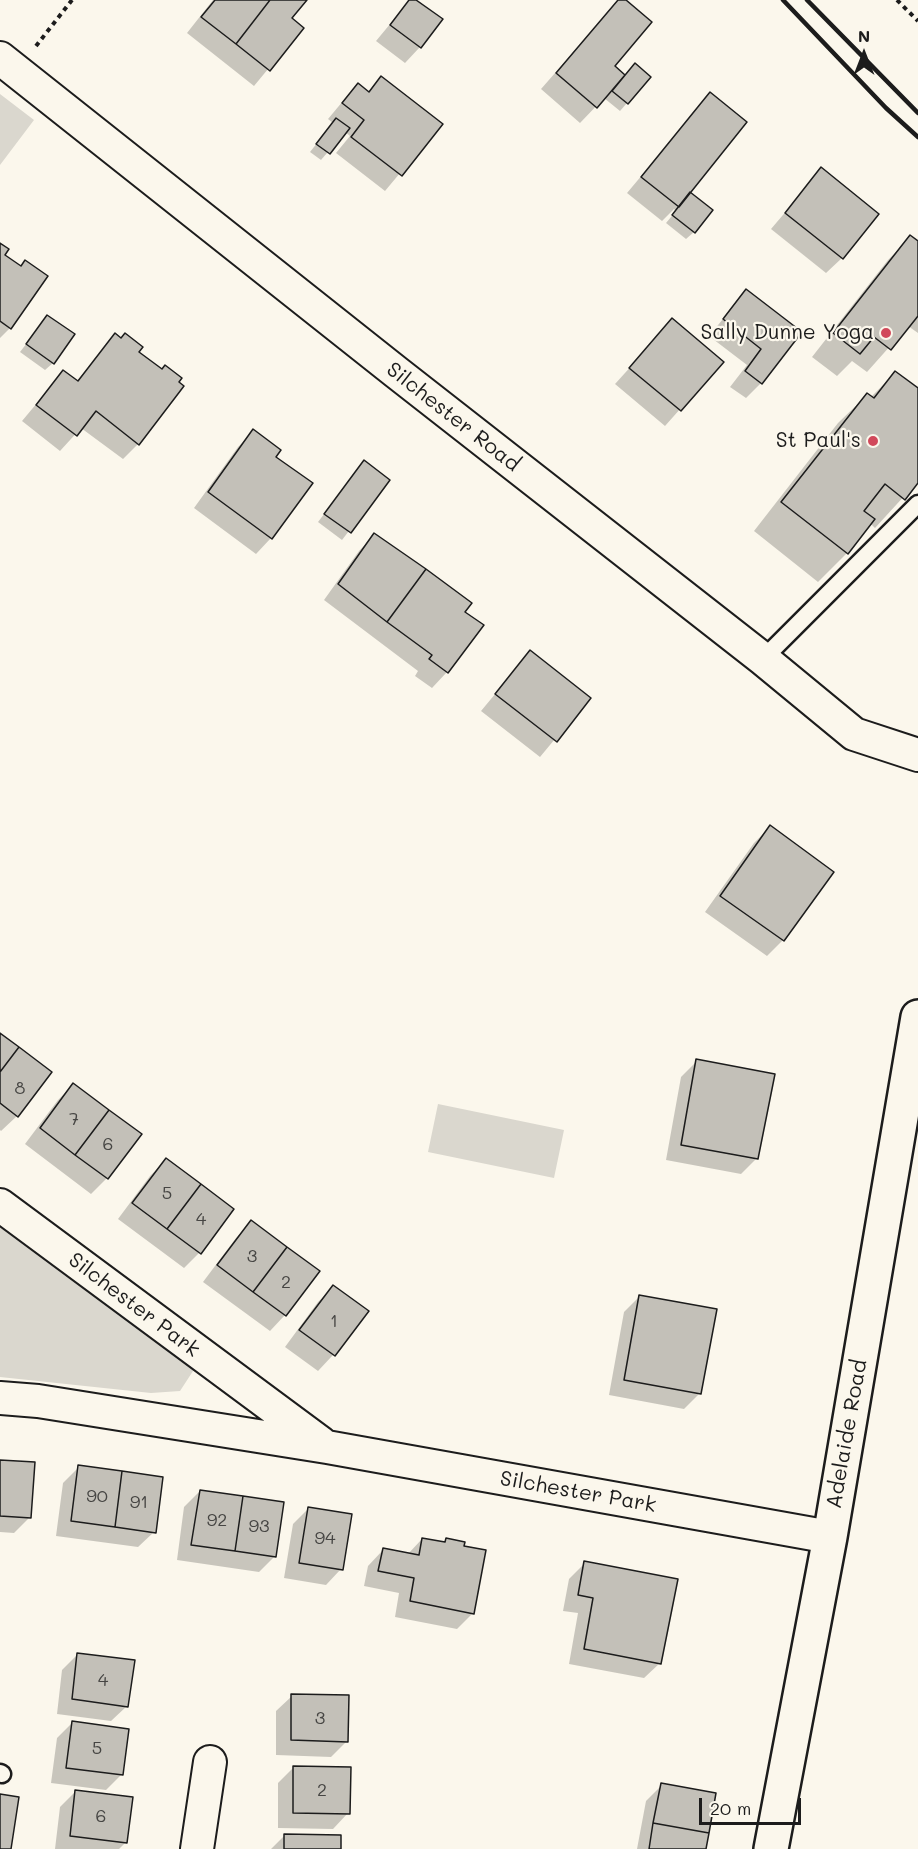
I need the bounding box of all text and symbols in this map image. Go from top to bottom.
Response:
north arrow [834,24,894,84]
text: N [858,25,870,46]
place label: Sally Dunne Yoga [700,320,874,346]
marker: Sally Dunne Yoga [879,326,893,340]
street label: Silchester Road [381,357,525,477]
place label: St Paul's [776,428,861,454]
marker: St Paul's [866,434,880,448]
house number: 8 [15,1077,25,1099]
house number: 7 [69,1108,79,1130]
house number: 6 [103,1133,113,1155]
house number: 5 [162,1182,172,1204]
house number: 4 [196,1208,206,1230]
house number: 3 [247,1245,257,1267]
street label: Silchester Park [63,1247,205,1363]
house number: 2 [281,1271,291,1293]
house number: 1 [330,1310,338,1332]
street label: Adelaide Road [821,1357,873,1511]
street label: Silchester Park [498,1466,658,1518]
house number: 90 [86,1485,108,1507]
house number: 91 [130,1491,148,1513]
house number: 92 [207,1509,227,1531]
house number: 93 [248,1515,270,1537]
house number: 94 [314,1527,336,1549]
house number: 4 [98,1669,108,1691]
house number: 3 [315,1707,325,1729]
house number: 5 [92,1737,102,1759]
house number: 2 [317,1779,327,1801]
scale bar [702,1786,804,1824]
text: 20 m [710,1796,751,1820]
house number: 6 [96,1805,106,1827]

